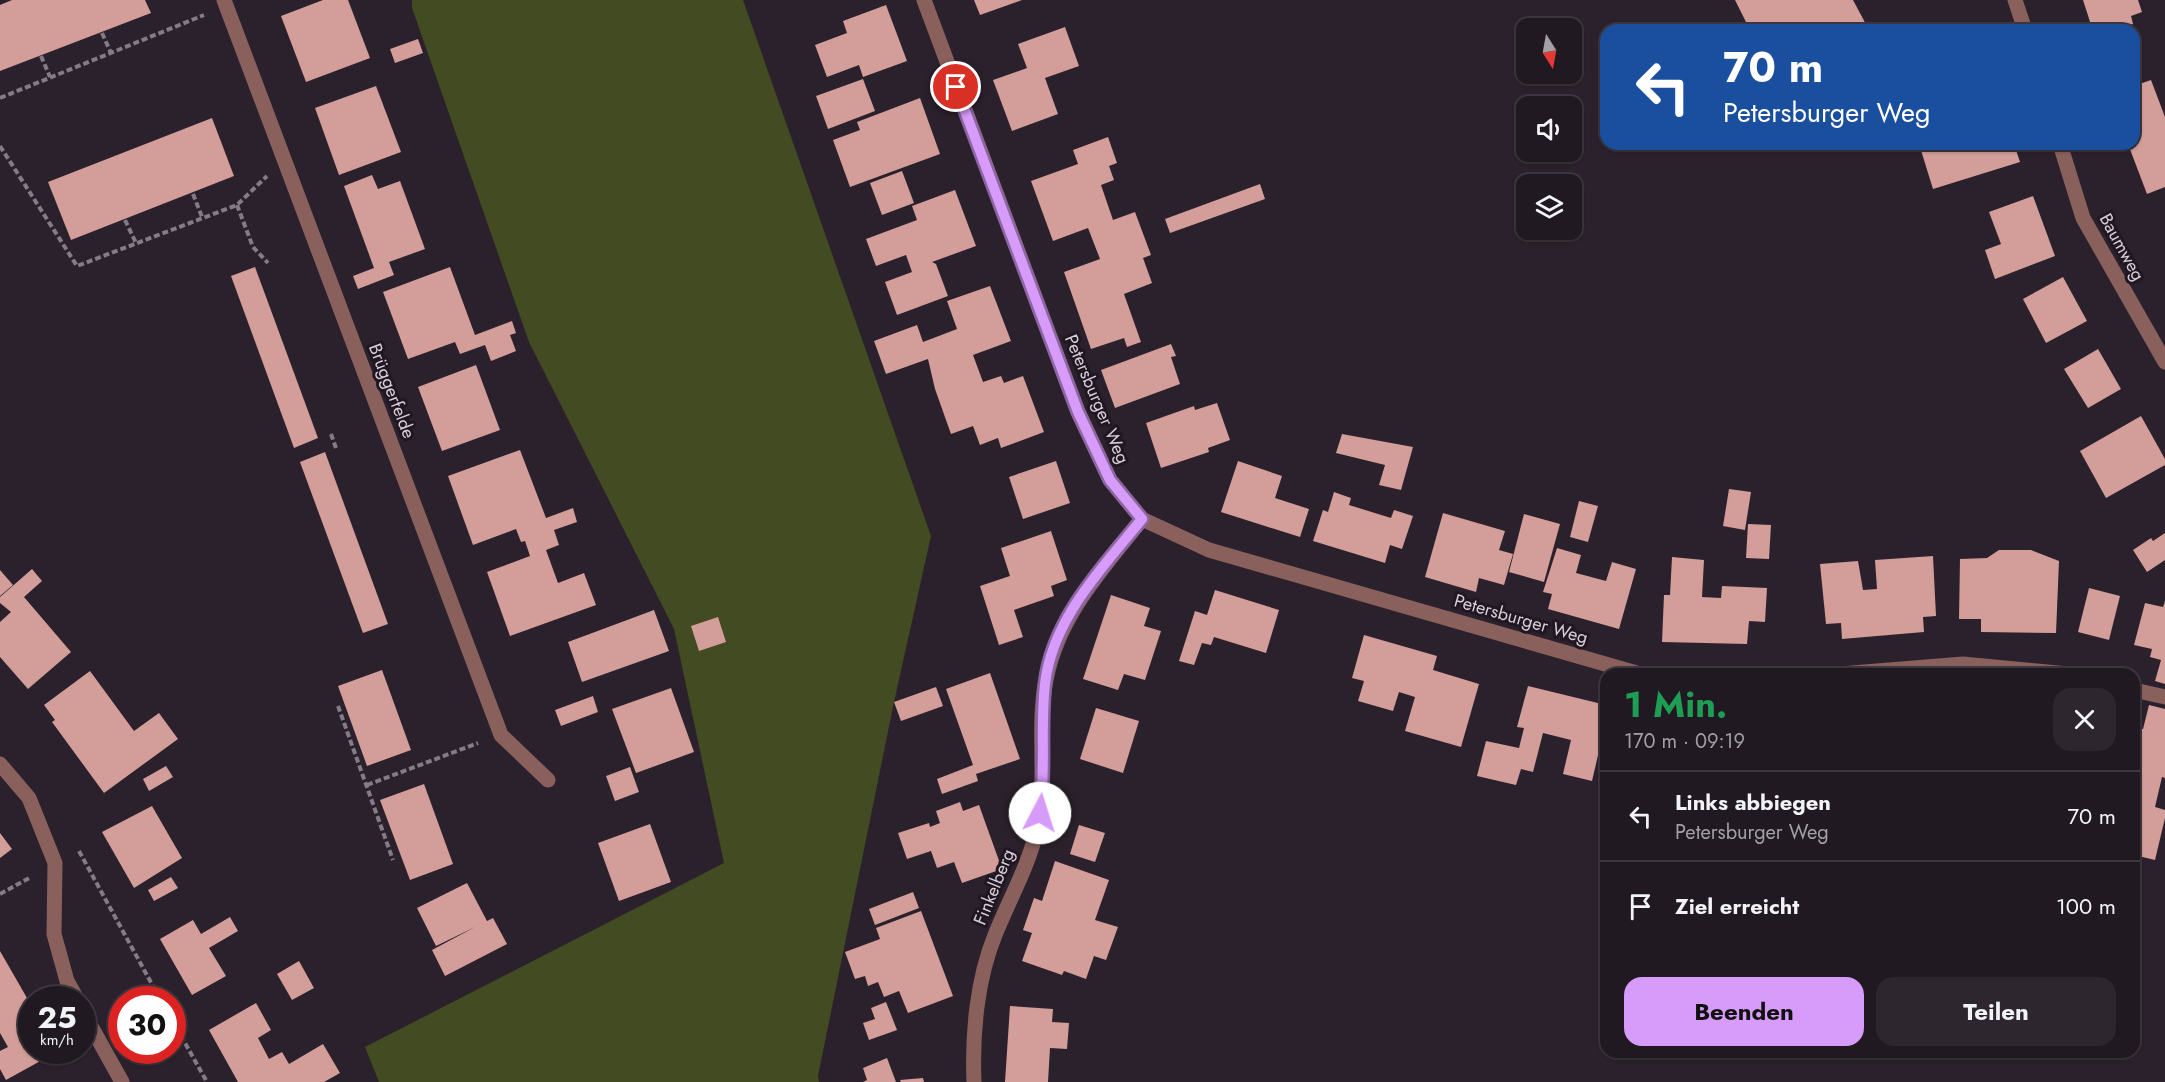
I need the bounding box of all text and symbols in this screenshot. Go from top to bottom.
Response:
north arrow [1516,18,1582,84]
map controls [1516,18,1582,240]
text: 70 m [1723,37,1823,98]
icon: left [1624,48,1702,126]
pin [930,61,981,112]
icon: arrive [939,70,972,103]
text: Petersburger Weg [1723,93,1930,132]
button: sound [1516,96,1582,162]
button: layers [1516,174,1582,240]
street label: Baumweg [2093,209,2151,285]
street label: Petersburger Weg [1058,330,1136,468]
street label: Brüggerfelde [362,340,422,442]
street label: Petersburger Weg [1451,587,1591,651]
text: 1 Min. [1624,678,1727,730]
button: close [2053,688,2116,751]
text: 170 m · 09:19 [1624,727,1745,756]
position arrow [1008,781,1072,845]
text: Links abbiegen [1675,786,1831,818]
icon: left [1624,800,1657,833]
text: 70 m [2067,800,2116,832]
text: Petersburger Weg [1675,818,1829,847]
street label: Finkelberg [967,845,1021,929]
icon: arrive [1624,890,1657,923]
text: Ziel erreicht [1675,890,1799,922]
text: 100 m [2056,890,2116,922]
button: Beenden [1624,977,1864,1046]
button: Teilen [1876,977,2116,1046]
speed limit sign: 30 [108,986,186,1064]
text: 25 [37,996,77,1039]
text: km/h [40,1029,74,1051]

